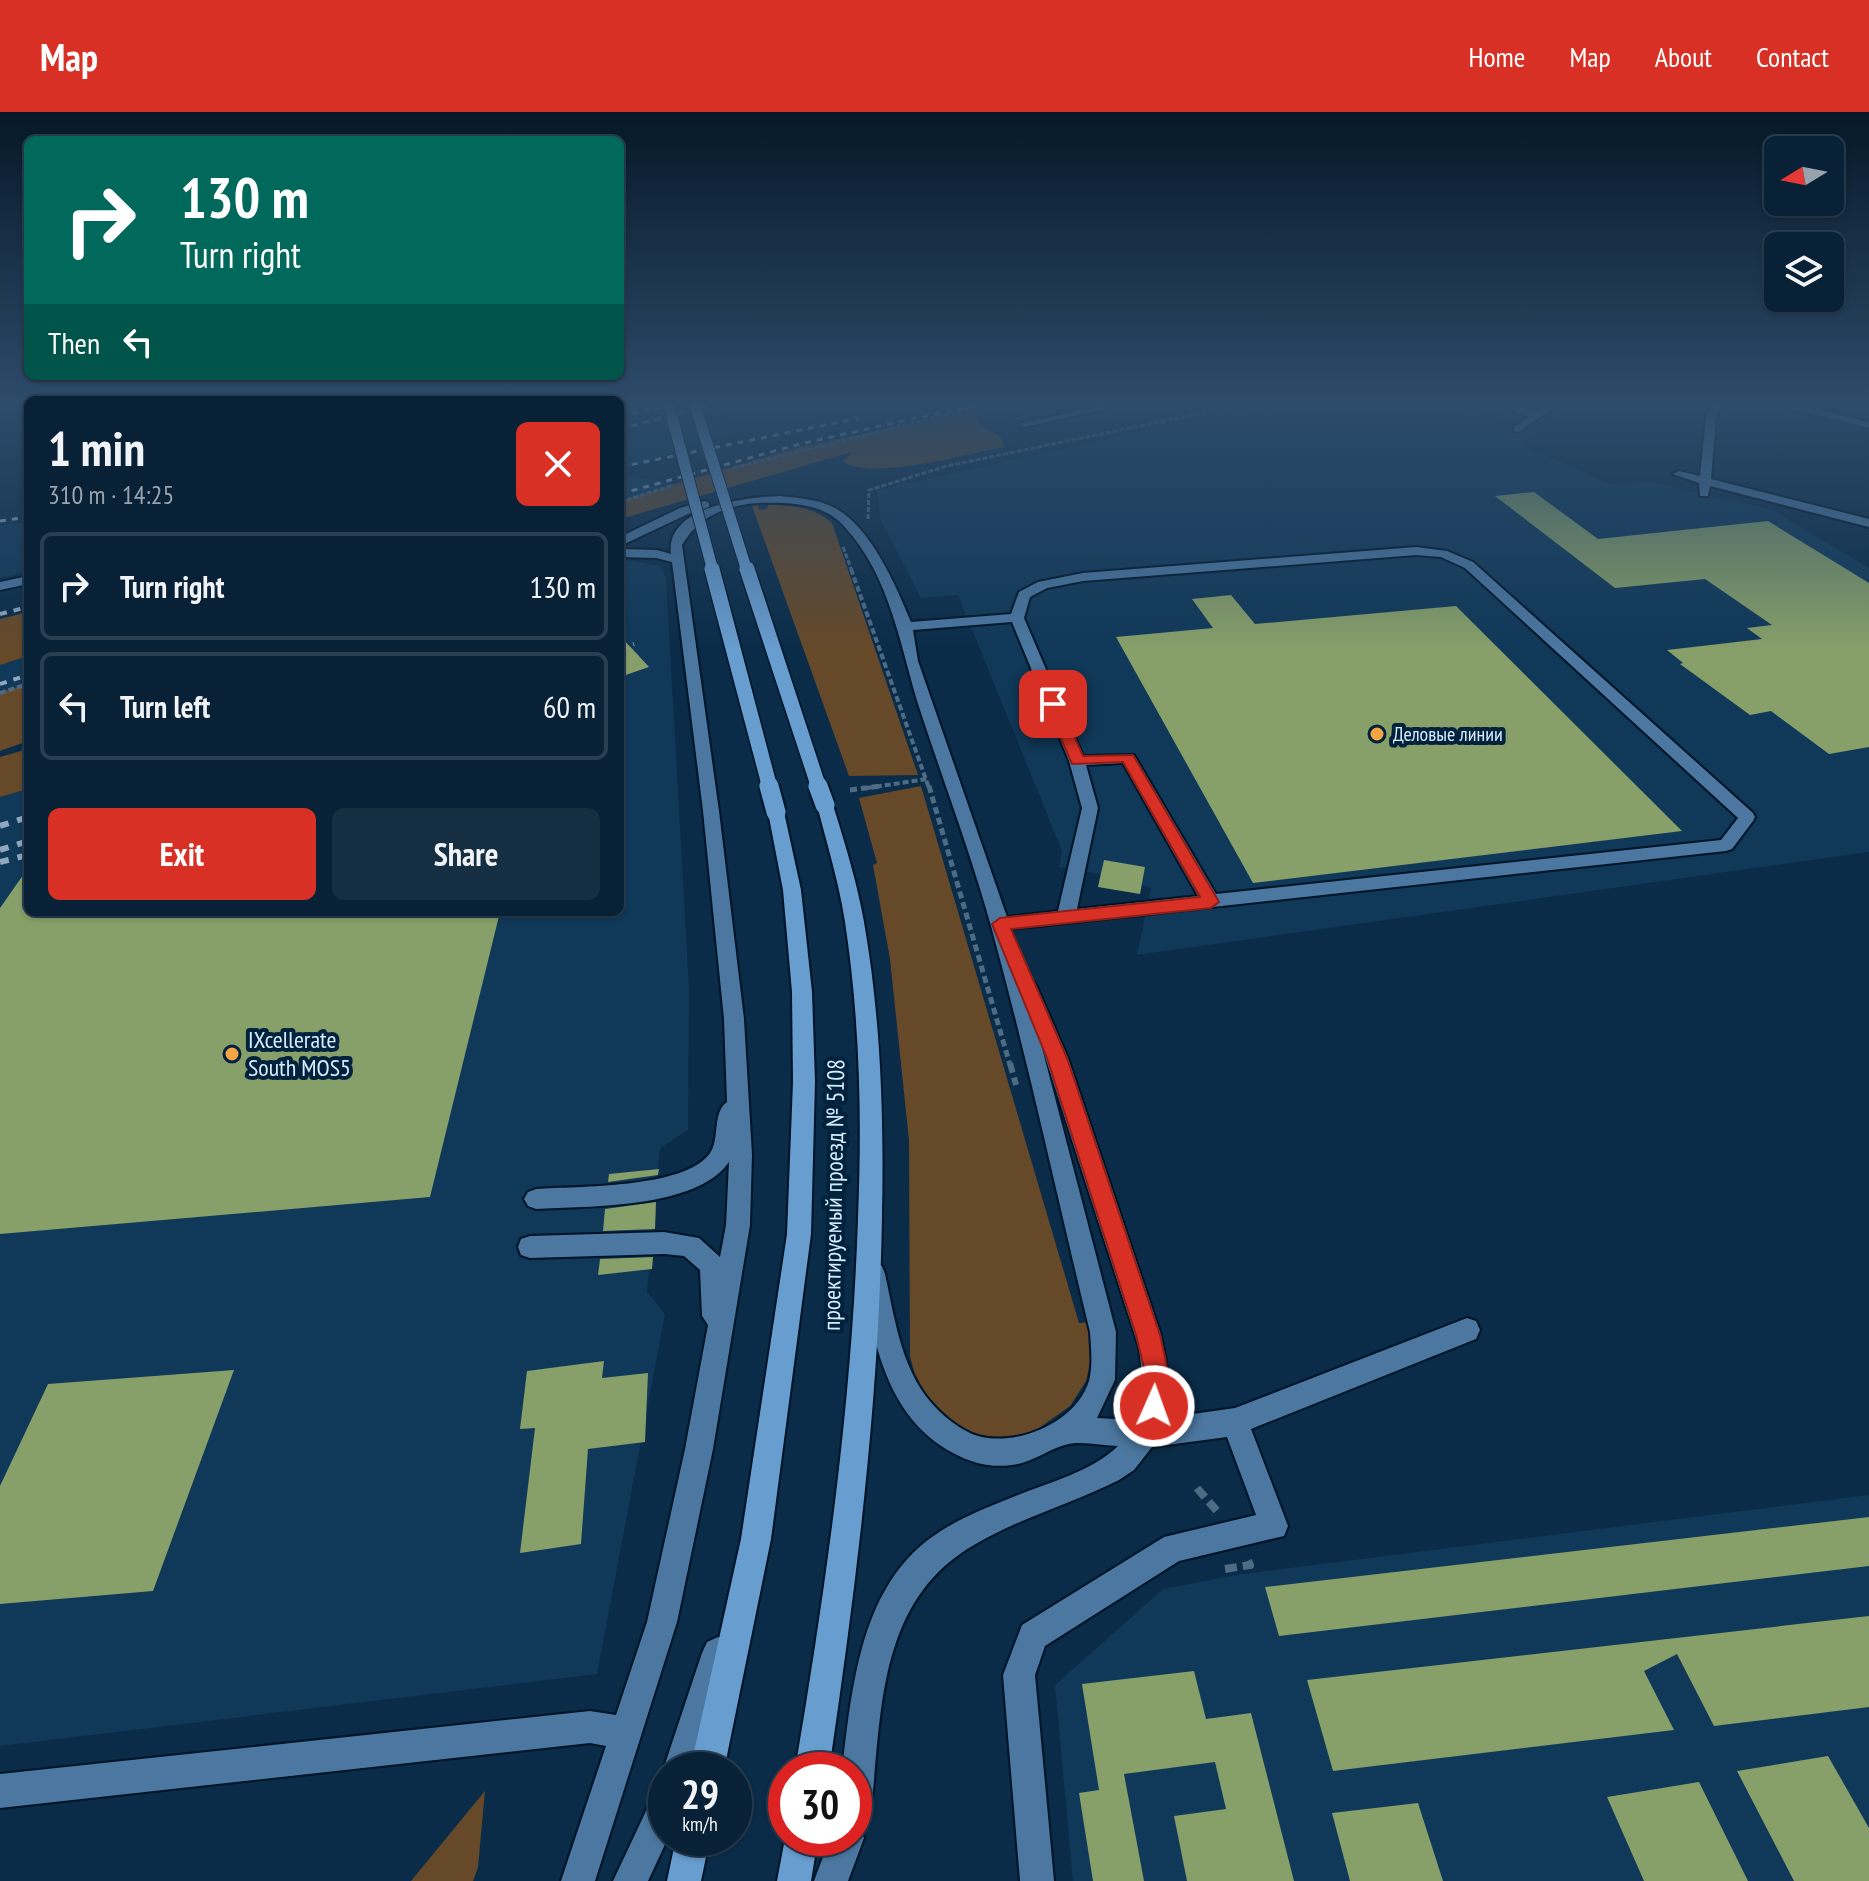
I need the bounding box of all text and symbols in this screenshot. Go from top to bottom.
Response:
text: Map [40,32,98,81]
text: Home [1469,38,1525,75]
text: Map [1569,38,1611,75]
text: About [1655,38,1712,75]
text: Contact [1756,38,1829,75]
north arrow [1764,136,1844,216]
map controls [1764,136,1844,312]
text: 130 m [180,161,309,233]
icon: right [48,168,152,272]
text: Turn right [180,231,301,278]
button: layers [1764,232,1844,312]
icon: left [116,320,160,364]
text: Then [48,323,100,362]
text: 1 min [48,417,145,479]
button: close [516,422,600,506]
text: 310 m · 14:25 [48,478,174,511]
icon: right [52,564,96,608]
text: Turn right [120,567,224,606]
text: 130 m [530,567,596,606]
pin [1019,670,1087,738]
icon: arrive [1031,682,1075,726]
icon: left [52,684,96,728]
text: Turn left [120,687,210,726]
text: 60 m [543,687,596,726]
place label: Деловые линии [1393,721,1503,747]
marker: Деловые линии [1368,725,1386,743]
button: Exit [48,808,316,900]
button: Share [332,808,600,900]
place label: IXcellerate South MOS5 [248,1024,351,1083]
marker: IXcellerate South MOS5 [223,1045,241,1063]
street label: проектируемый проезд № 5108 [816,1059,851,1331]
position arrow [1112,1364,1196,1448]
speed limit sign: 30 [768,1752,872,1856]
text: 29 [681,1768,719,1820]
text: km/h [682,1811,718,1837]

